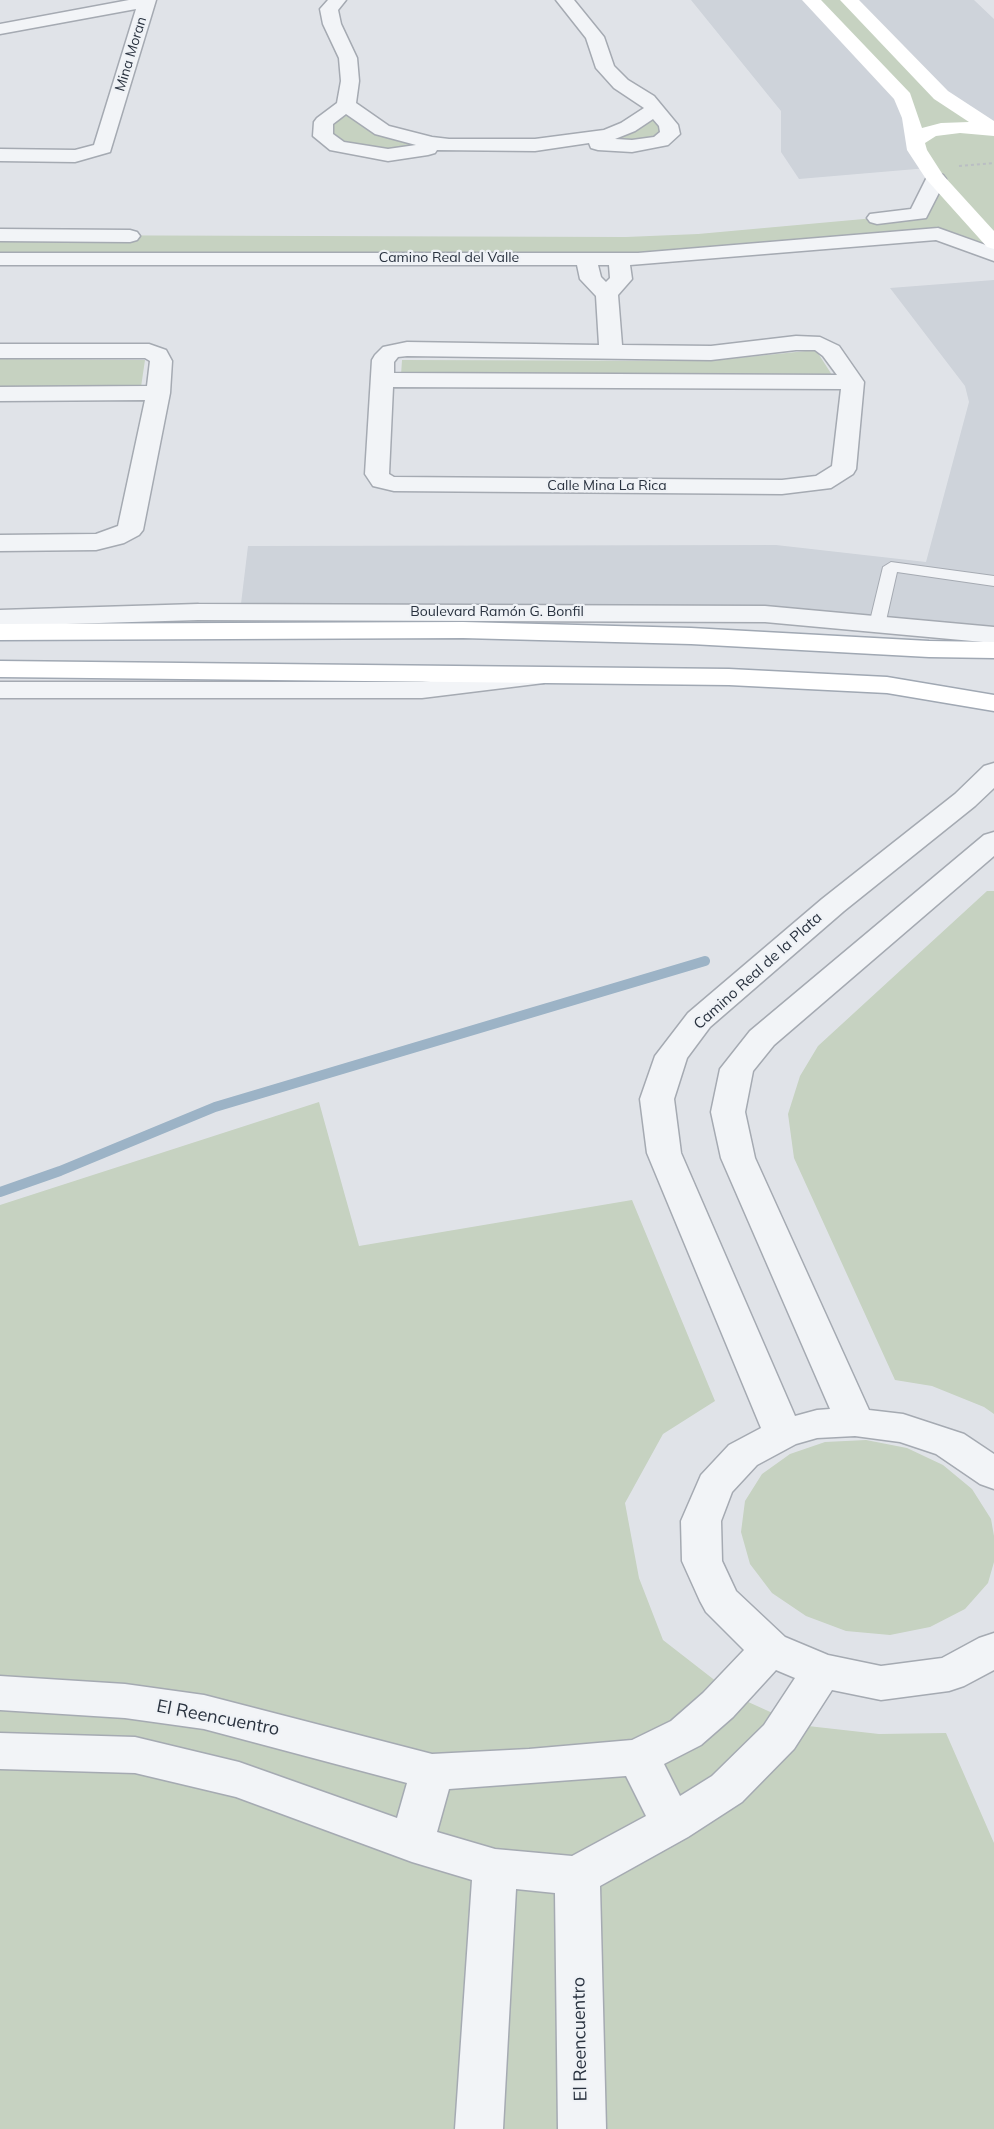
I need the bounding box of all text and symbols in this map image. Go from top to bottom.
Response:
street label: Mina Moran [112,15,150,93]
street label: Camino Real del Valle [379,250,519,266]
street label: Calle Mina La Rica [547,478,667,494]
street label: Boulevard Ramón G. Bonfil [410,604,584,620]
street label: Camino Real de la Plata [690,909,826,1033]
street label: El Reencuentro [155,1696,281,1740]
street label: El Reencuentro [568,1977,592,2101]

